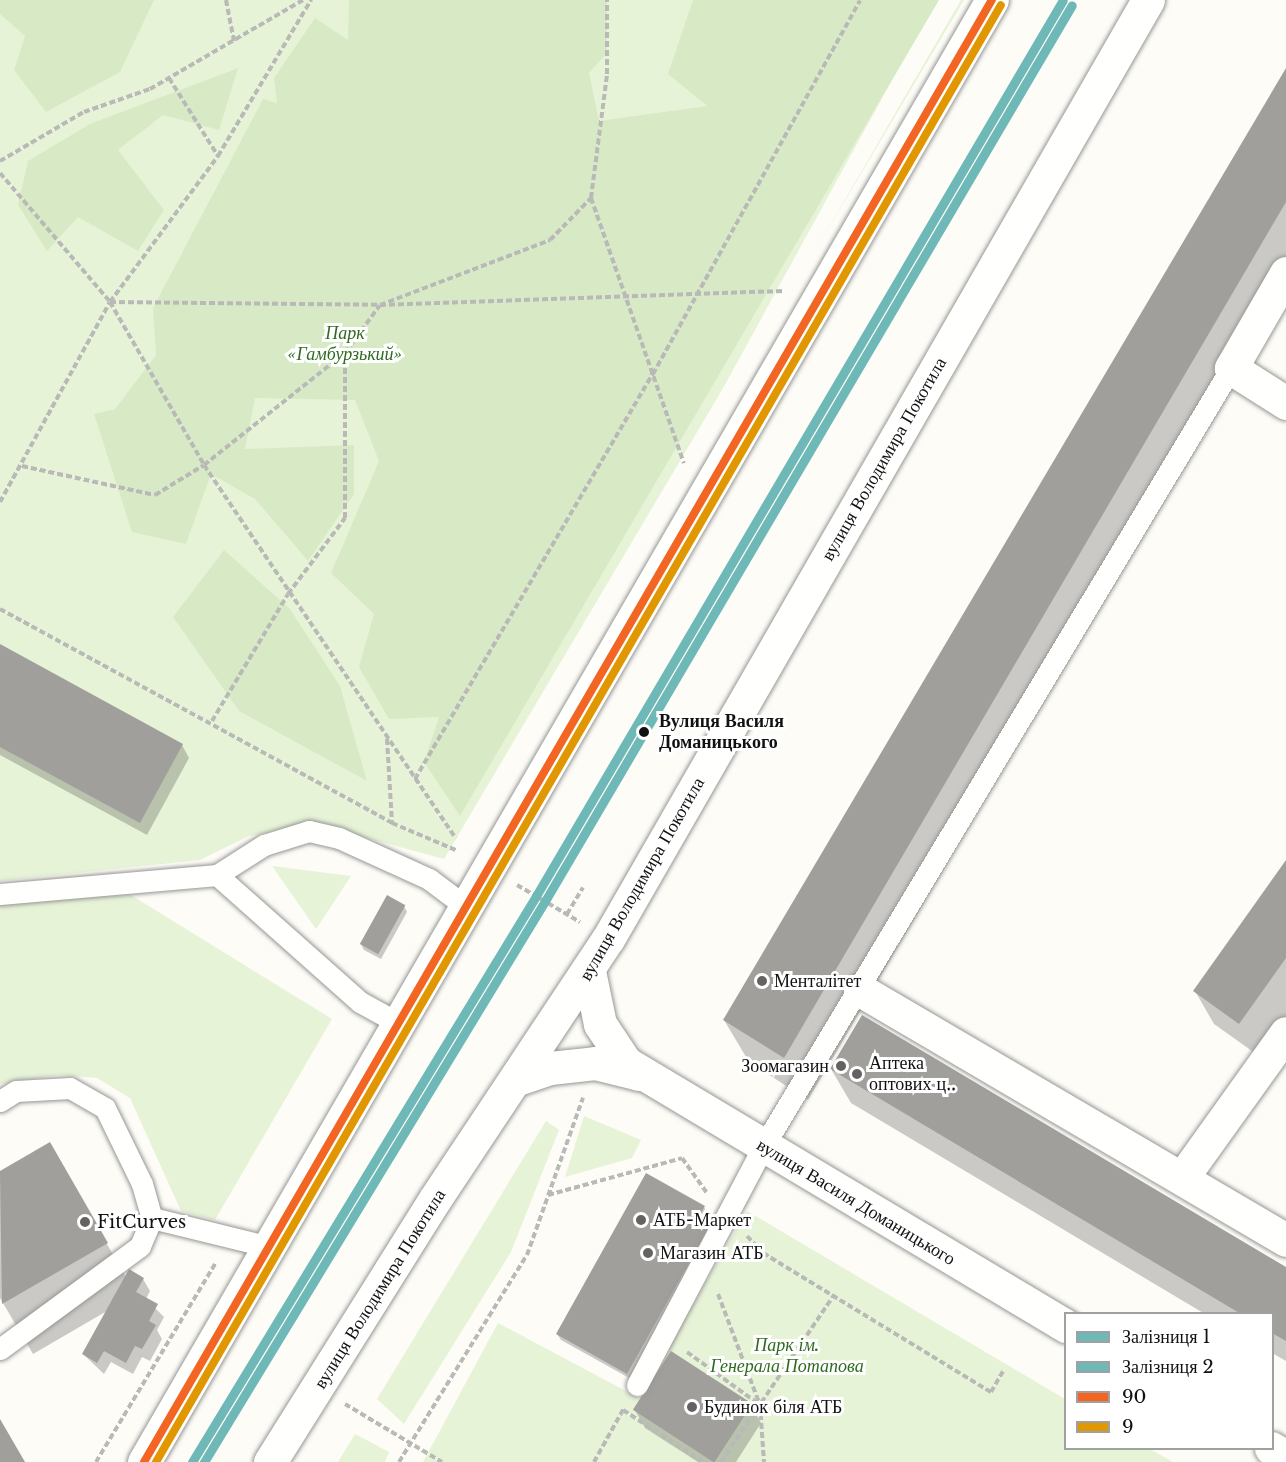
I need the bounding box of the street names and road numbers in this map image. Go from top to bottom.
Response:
street label: вулиця Володимира Покотила [817,354,951,564]
street label: вулиця Володимира Покотила [575,774,709,984]
street label: вулиця Василя Доманицького [753,1134,959,1270]
street label: вулиця Володимира Покотила [310,1185,450,1393]

